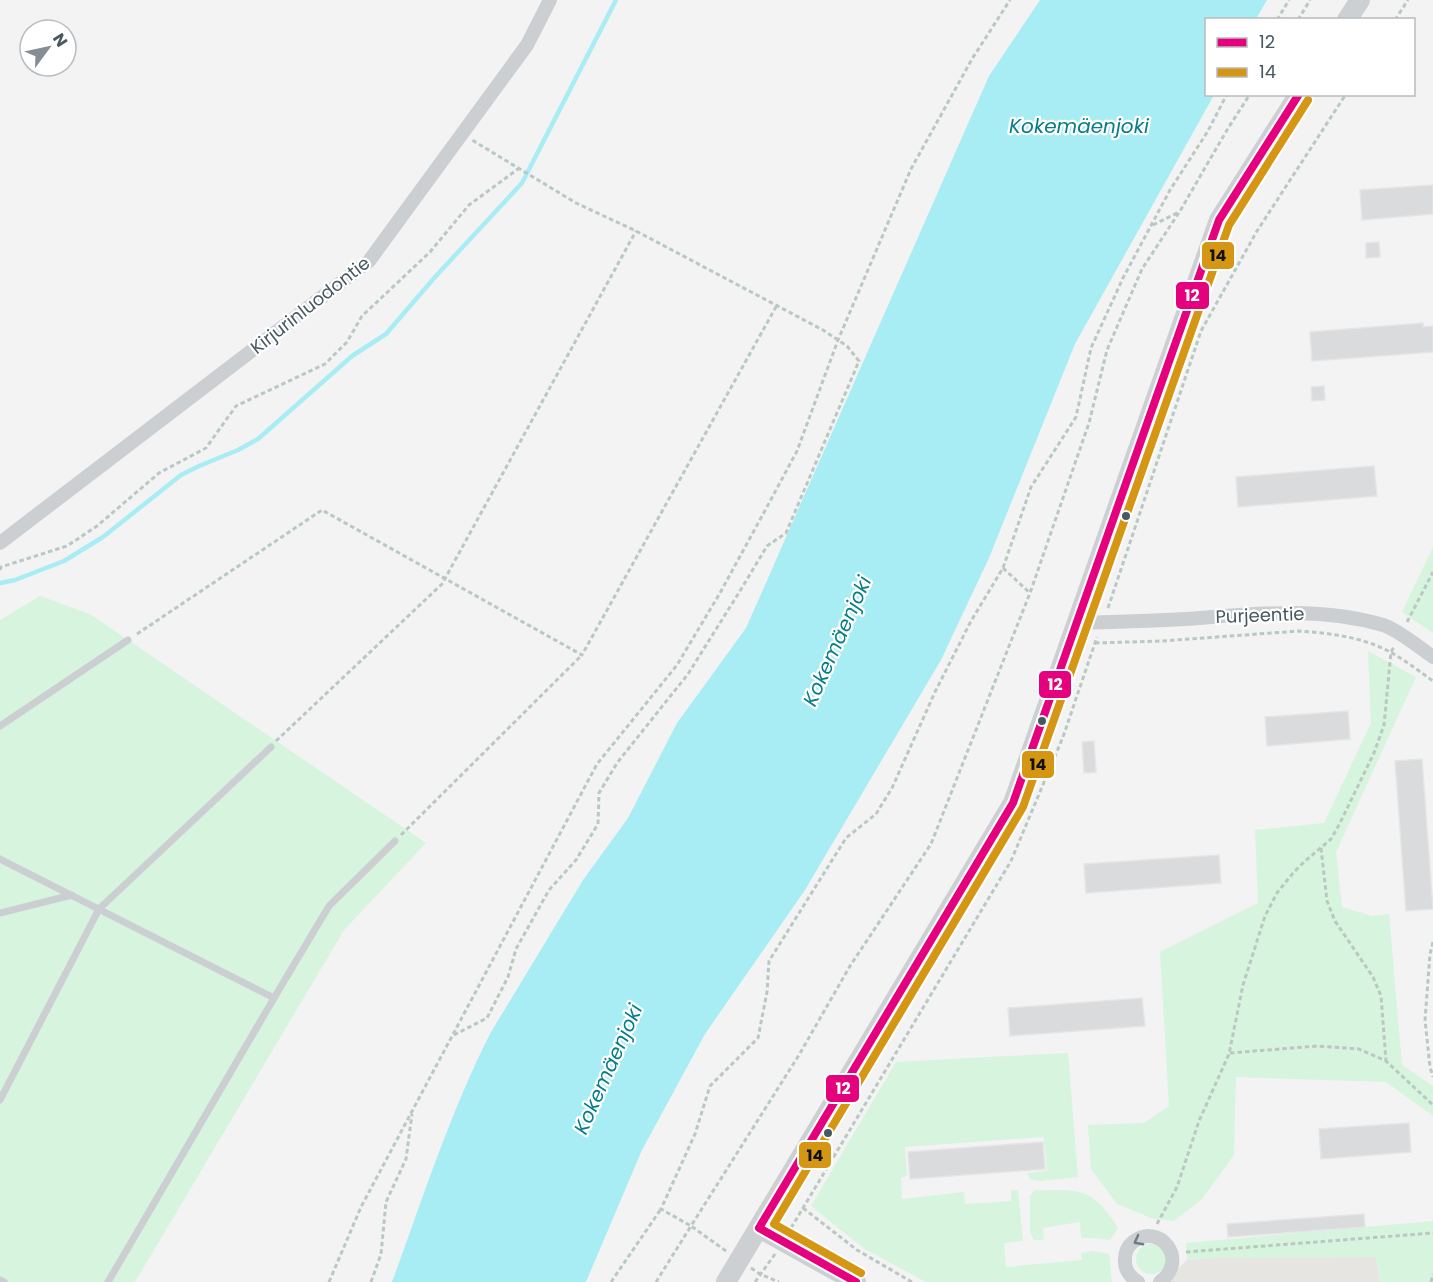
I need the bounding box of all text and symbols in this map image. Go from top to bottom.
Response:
north arrow [18,18,78,78]
legend [1205,18,1415,96]
text: N [47,29,73,51]
text: 12 [1259,29,1275,54]
text: 14 [1259,59,1276,84]
water label: Kokemäenjoki [1009,112,1150,140]
line badge: 14 [1201,241,1235,270]
text: 14 [1210,244,1227,267]
street label: Kirjurinluodontie [245,250,375,360]
line badge: 12 [1175,281,1210,310]
text: 12 [1184,284,1200,307]
unlabelled marker [1120,510,1132,522]
water label: Kokemäenjoki [796,570,879,711]
street label: Purjeentie [1215,601,1305,629]
line badge: 12 [1038,670,1072,699]
text: 12 [1047,673,1063,696]
unlabelled marker [1036,715,1048,727]
line badge: 14 [1021,750,1055,779]
text: 14 [1030,753,1047,776]
water label: Kokemäenjoki [567,998,650,1139]
line badge: 12 [825,1074,860,1103]
text: 12 [835,1077,851,1100]
unlabelled marker [822,1127,834,1139]
line badge: 14 [798,1141,832,1169]
text: 14 [807,1144,824,1167]
one-way arrow [1133,1234,1144,1246]

